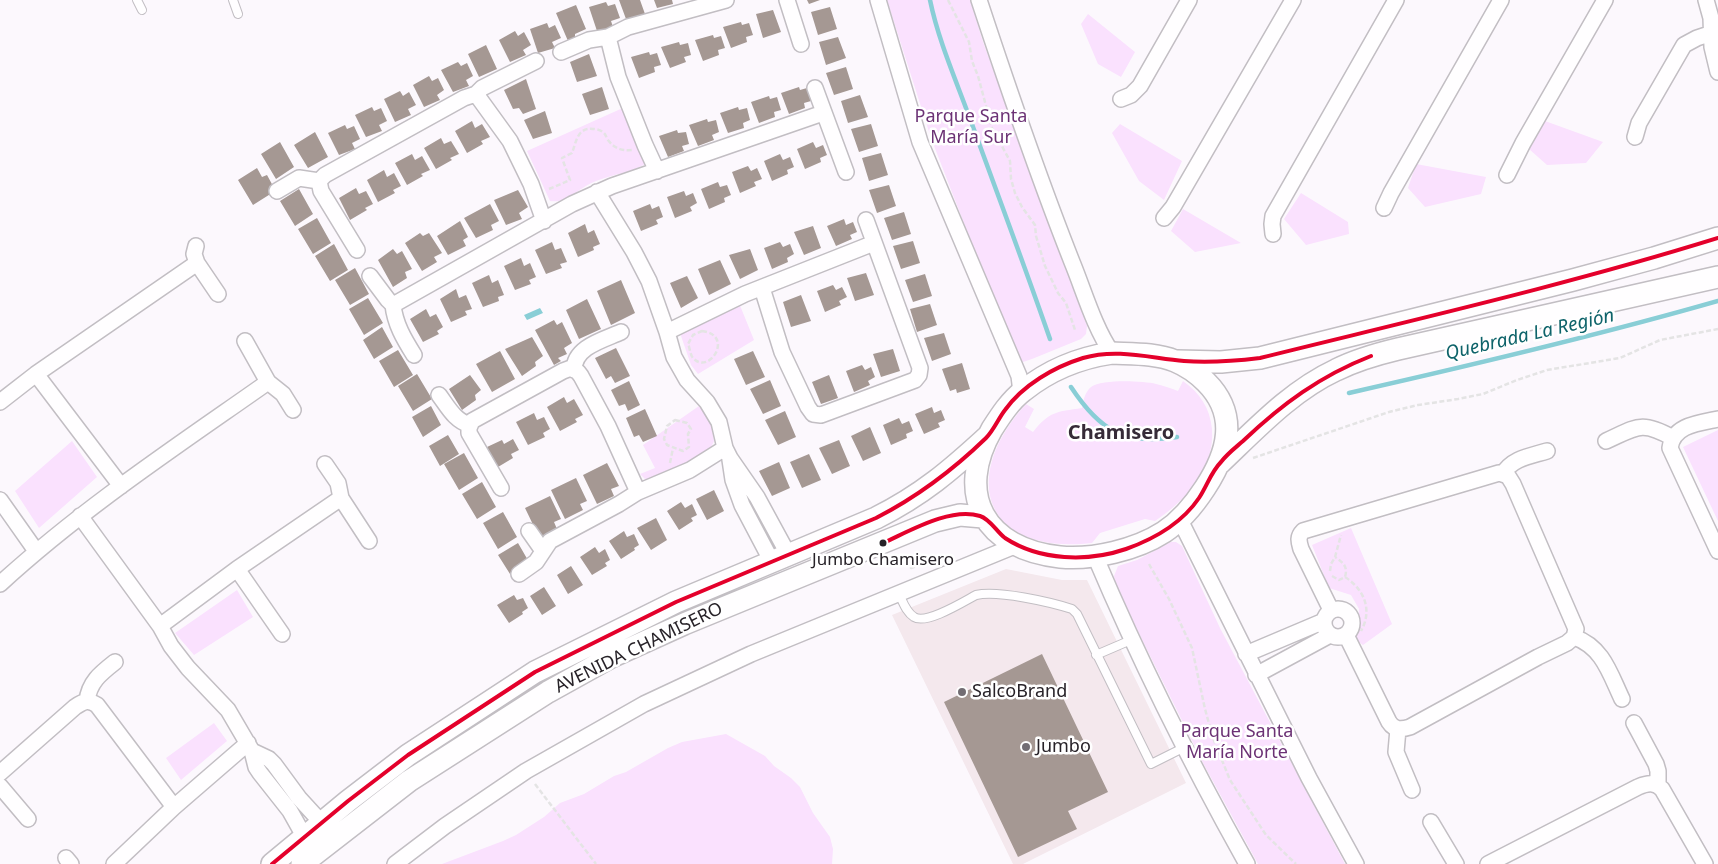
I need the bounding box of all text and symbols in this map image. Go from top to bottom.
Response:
park label: Parque Santa María Sur [915,106,1027,148]
water label: Quebrada La Región [1443,304,1617,366]
district label: Chamisero [1068,421,1174,445]
marker: Jumbo Chamisero [878,538,888,548]
place label: Jumbo Chamisero [812,550,954,570]
street label: AVENIDA CHAMISERO [552,598,726,698]
place label: SalcoBrand [972,681,1067,703]
marker: SalcoBrand [956,686,968,698]
park label: Parque Santa María Norte [1181,721,1293,764]
place label: Jumbo [1036,736,1091,758]
marker: Jumbo [1020,741,1032,753]

